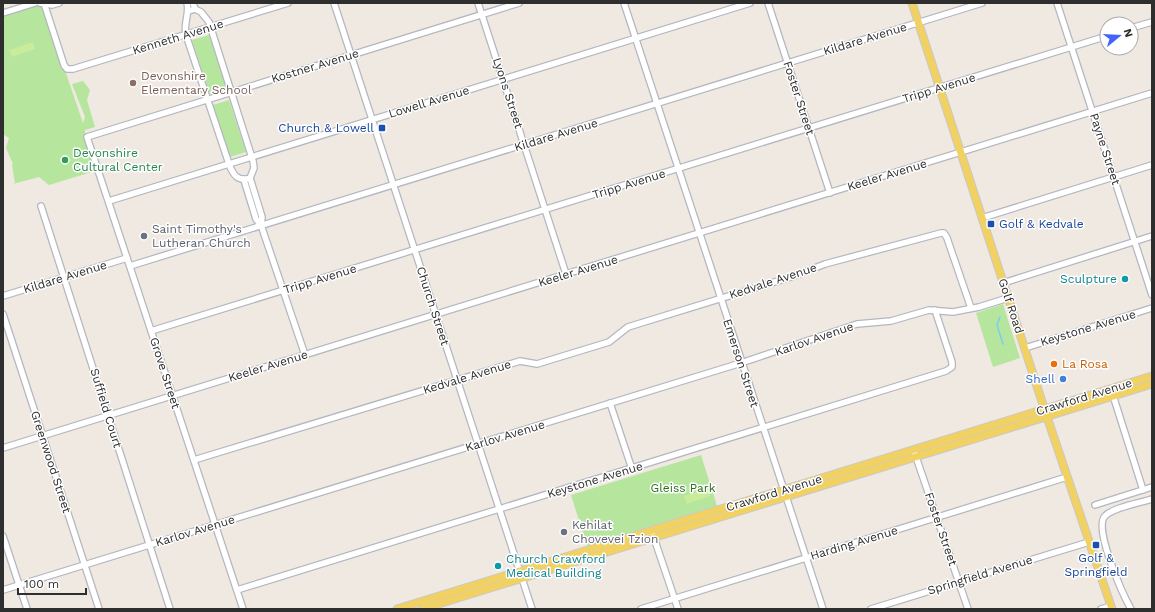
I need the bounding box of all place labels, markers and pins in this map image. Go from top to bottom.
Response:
place label: Devonshire Elementary School [141,69,252,97]
marker: Devonshire Elementary School [128,78,138,88]
place label: Church & Lowell [278,121,374,135]
marker: Church & Lowell [377,123,387,133]
place label: Devonshire Cultural Center [73,146,163,174]
marker: Devonshire Cultural Center [60,155,70,165]
place label: Golf & Kedvale [999,217,1084,231]
marker: Golf & Kedvale [986,219,996,229]
place label: Saint Timothy's Lutheran Church [152,222,251,250]
marker: Saint Timothy's Lutheran Church [139,231,149,241]
place label: Sculpture [1060,272,1117,286]
marker: Sculpture [1120,274,1130,284]
place label: La Rosa [1062,357,1108,371]
marker: La Rosa [1049,359,1059,369]
place label: Shell [1026,372,1055,386]
marker: Shell [1058,374,1068,384]
place label: Kehilat Chovevei Tzion [572,518,658,546]
marker: Kehilat Chovevei Tzion [559,527,569,537]
marker: Golf & Springfield [1091,540,1101,550]
place label: Golf & Springfield [1064,551,1128,579]
place label: Church Crawford Medical Building [506,552,606,580]
marker: Church Crawford Medical Building [493,561,503,571]

